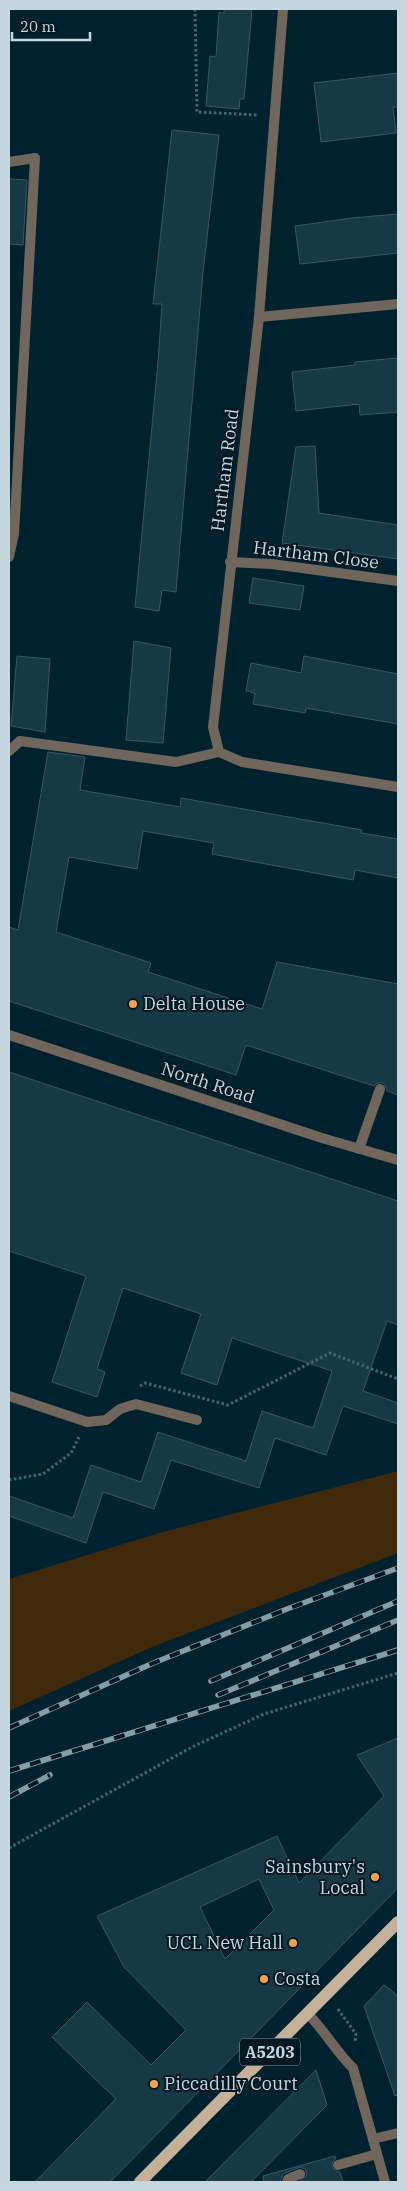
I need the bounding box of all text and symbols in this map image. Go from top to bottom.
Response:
scale bar [12,10,90,42]
text: 20 m [20,17,56,36]
street label: Hartham Road [206,407,243,533]
street label: Hartham Close [252,535,380,574]
place label: Delta House [143,992,245,1015]
marker: Delta House [127,998,139,1010]
street label: North Road [159,1057,258,1108]
place label: Sainsbury's Local [265,1855,365,1899]
marker: Sainsbury's Local [369,1871,381,1883]
place label: UCL New Hall [167,1931,283,1954]
marker: UCL New Hall [287,1937,299,1949]
place label: Costa [274,1967,321,1990]
marker: Costa [258,1973,270,1985]
road number: A5203 [240,2038,300,2066]
place label: Piccadilly Court [164,2072,298,2095]
marker: Piccadilly Court [148,2078,160,2090]

